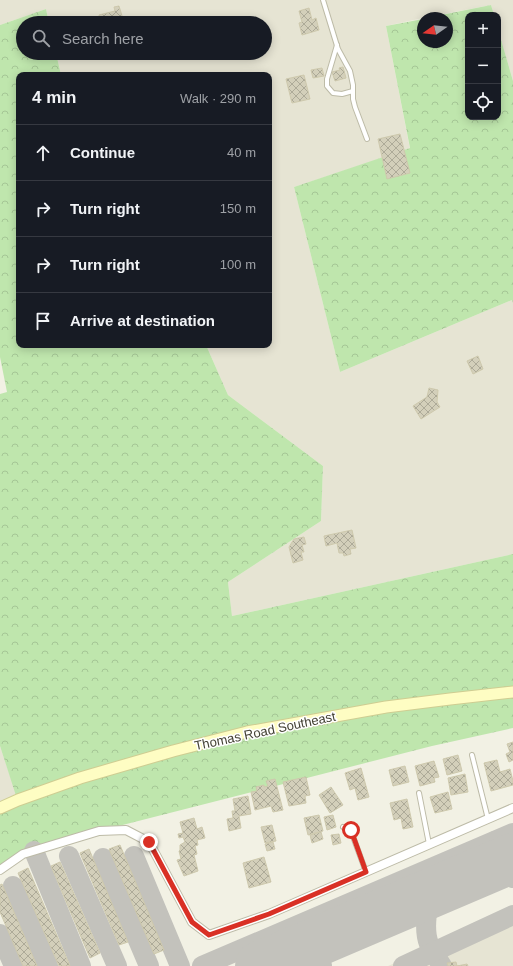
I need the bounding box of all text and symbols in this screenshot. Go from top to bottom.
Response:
north arrow [417,12,453,48]
map controls [465,12,501,120]
button: + [465,12,501,48]
search box [16,16,272,60]
icon: search [30,27,52,49]
text: Search here [62,30,144,47]
button: − [465,48,501,84]
button: locate [465,84,501,120]
text: 4 min [32,88,76,107]
text: Walk · 290 m [180,91,256,106]
icon: ahead [32,142,54,164]
text: Continue [70,144,135,161]
text: 40 m [227,145,256,160]
icon: right [32,198,54,220]
text: Turn right [70,200,140,217]
text: 150 m [220,201,256,216]
icon: right [32,254,54,276]
text: Turn right [70,256,140,273]
text: 100 m [220,257,256,272]
icon: arrive [32,310,54,332]
text: Arrive at destination [70,312,215,329]
street label: Thomas Road Southeast [193,709,337,753]
route start [342,821,360,839]
route end [140,833,158,851]

